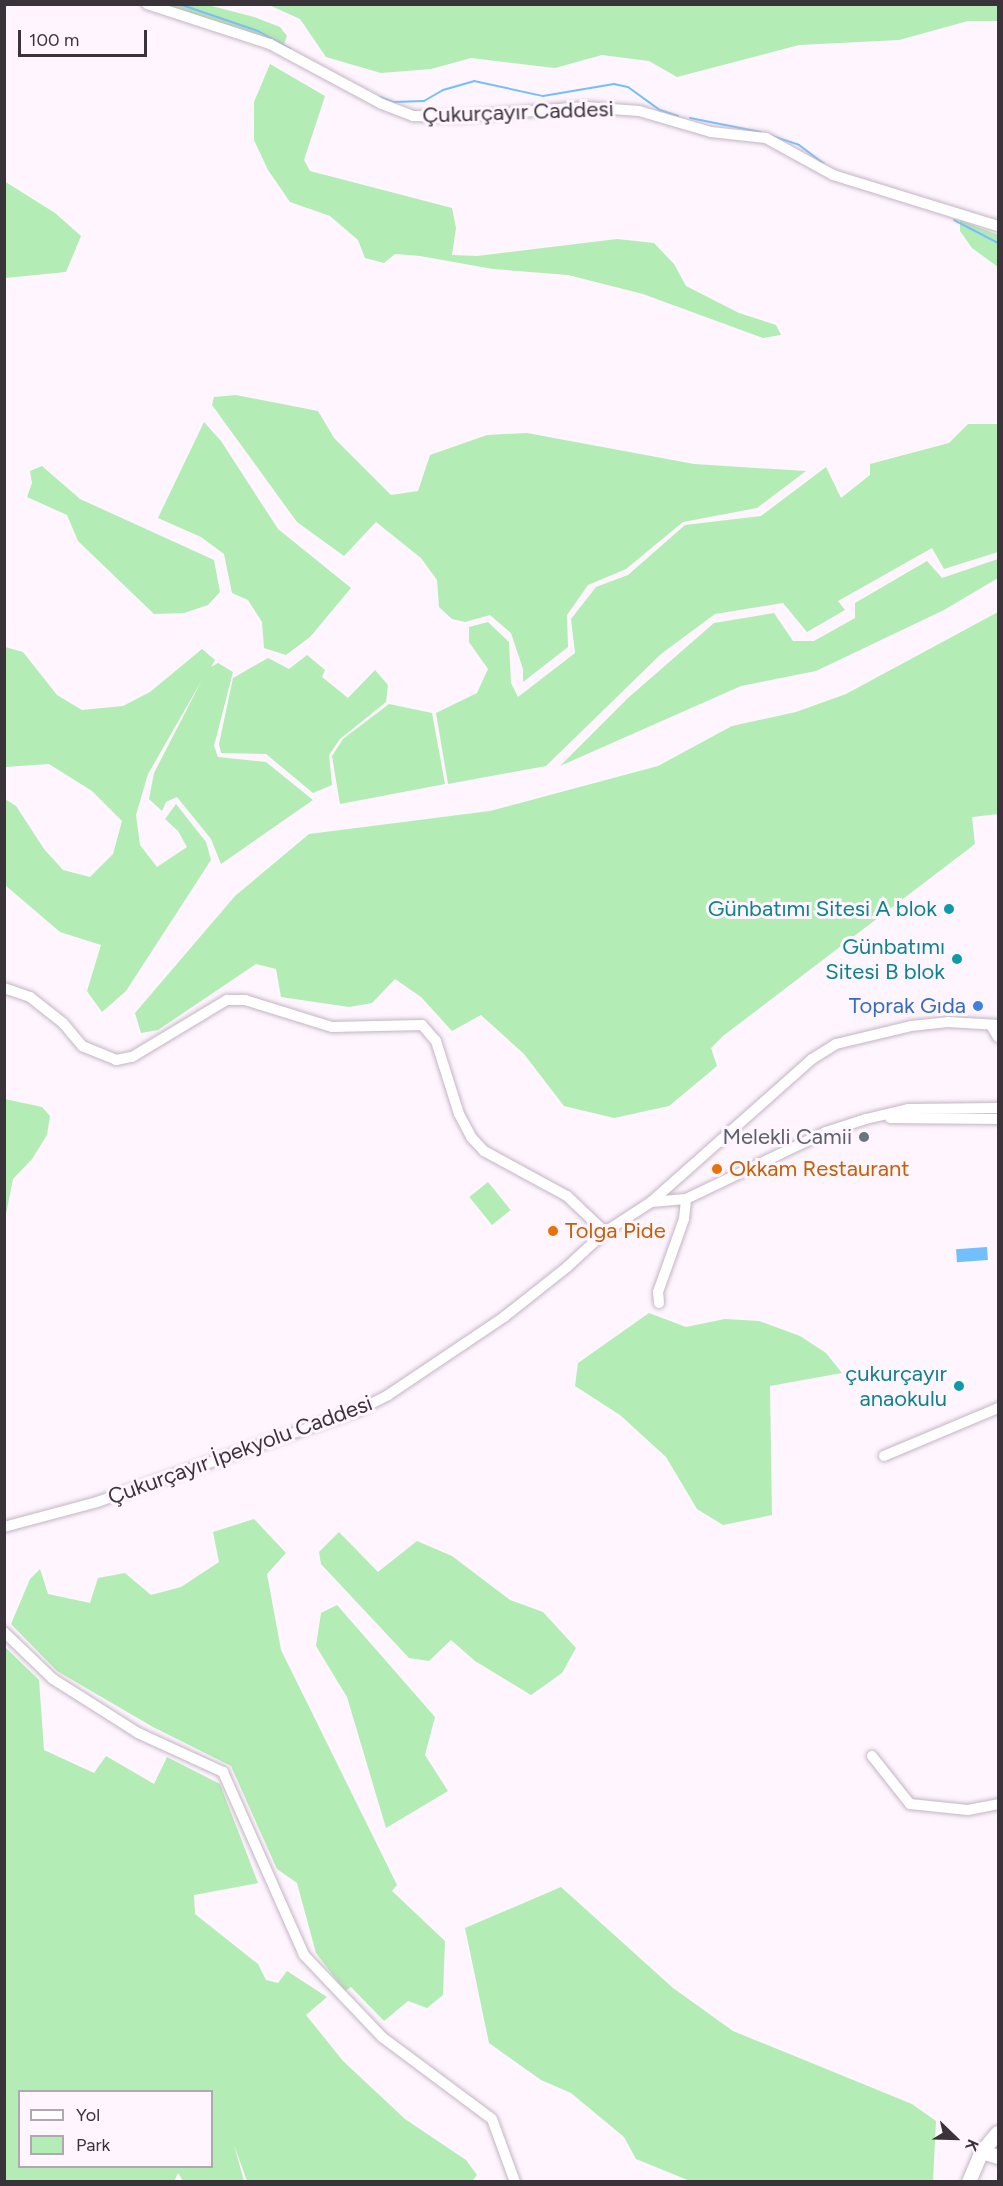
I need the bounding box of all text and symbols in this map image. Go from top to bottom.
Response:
scale bar [21,18,150,56]
text: 100 m [29,29,79,51]
street label: Çukurçayır Caddesi [422,95,614,129]
place label: Günbatımı Sitesi A blok [708,896,937,922]
marker: Günbatımı Sitesi A blok [942,902,956,916]
place label: Günbatımı Sitesi B blok [825,933,945,984]
marker: Günbatımı Sitesi B blok [950,952,964,966]
place label: Toprak Gıda [849,993,966,1019]
marker: Toprak Gıda [971,999,985,1013]
place label: Melekli Camii [722,1124,852,1150]
marker: Melekli Camii [857,1130,871,1144]
place label: Okkam Restaurant [729,1156,910,1182]
marker: Okkam Restaurant [710,1162,724,1176]
place label: Tolga Pide [565,1218,666,1244]
marker: Tolga Pide [546,1224,560,1238]
place label: çukurçayır anaokulu [845,1360,947,1412]
marker: çukurçayır anaokulu [952,1379,966,1393]
street label: Çukurçayır İpekyolu Caddesi [104,1390,376,1510]
legend [18,2090,213,2168]
text: Yol [76,2104,100,2126]
north arrow [925,2108,985,2168]
text: Park [76,2134,110,2156]
text: K [961,2137,983,2154]

